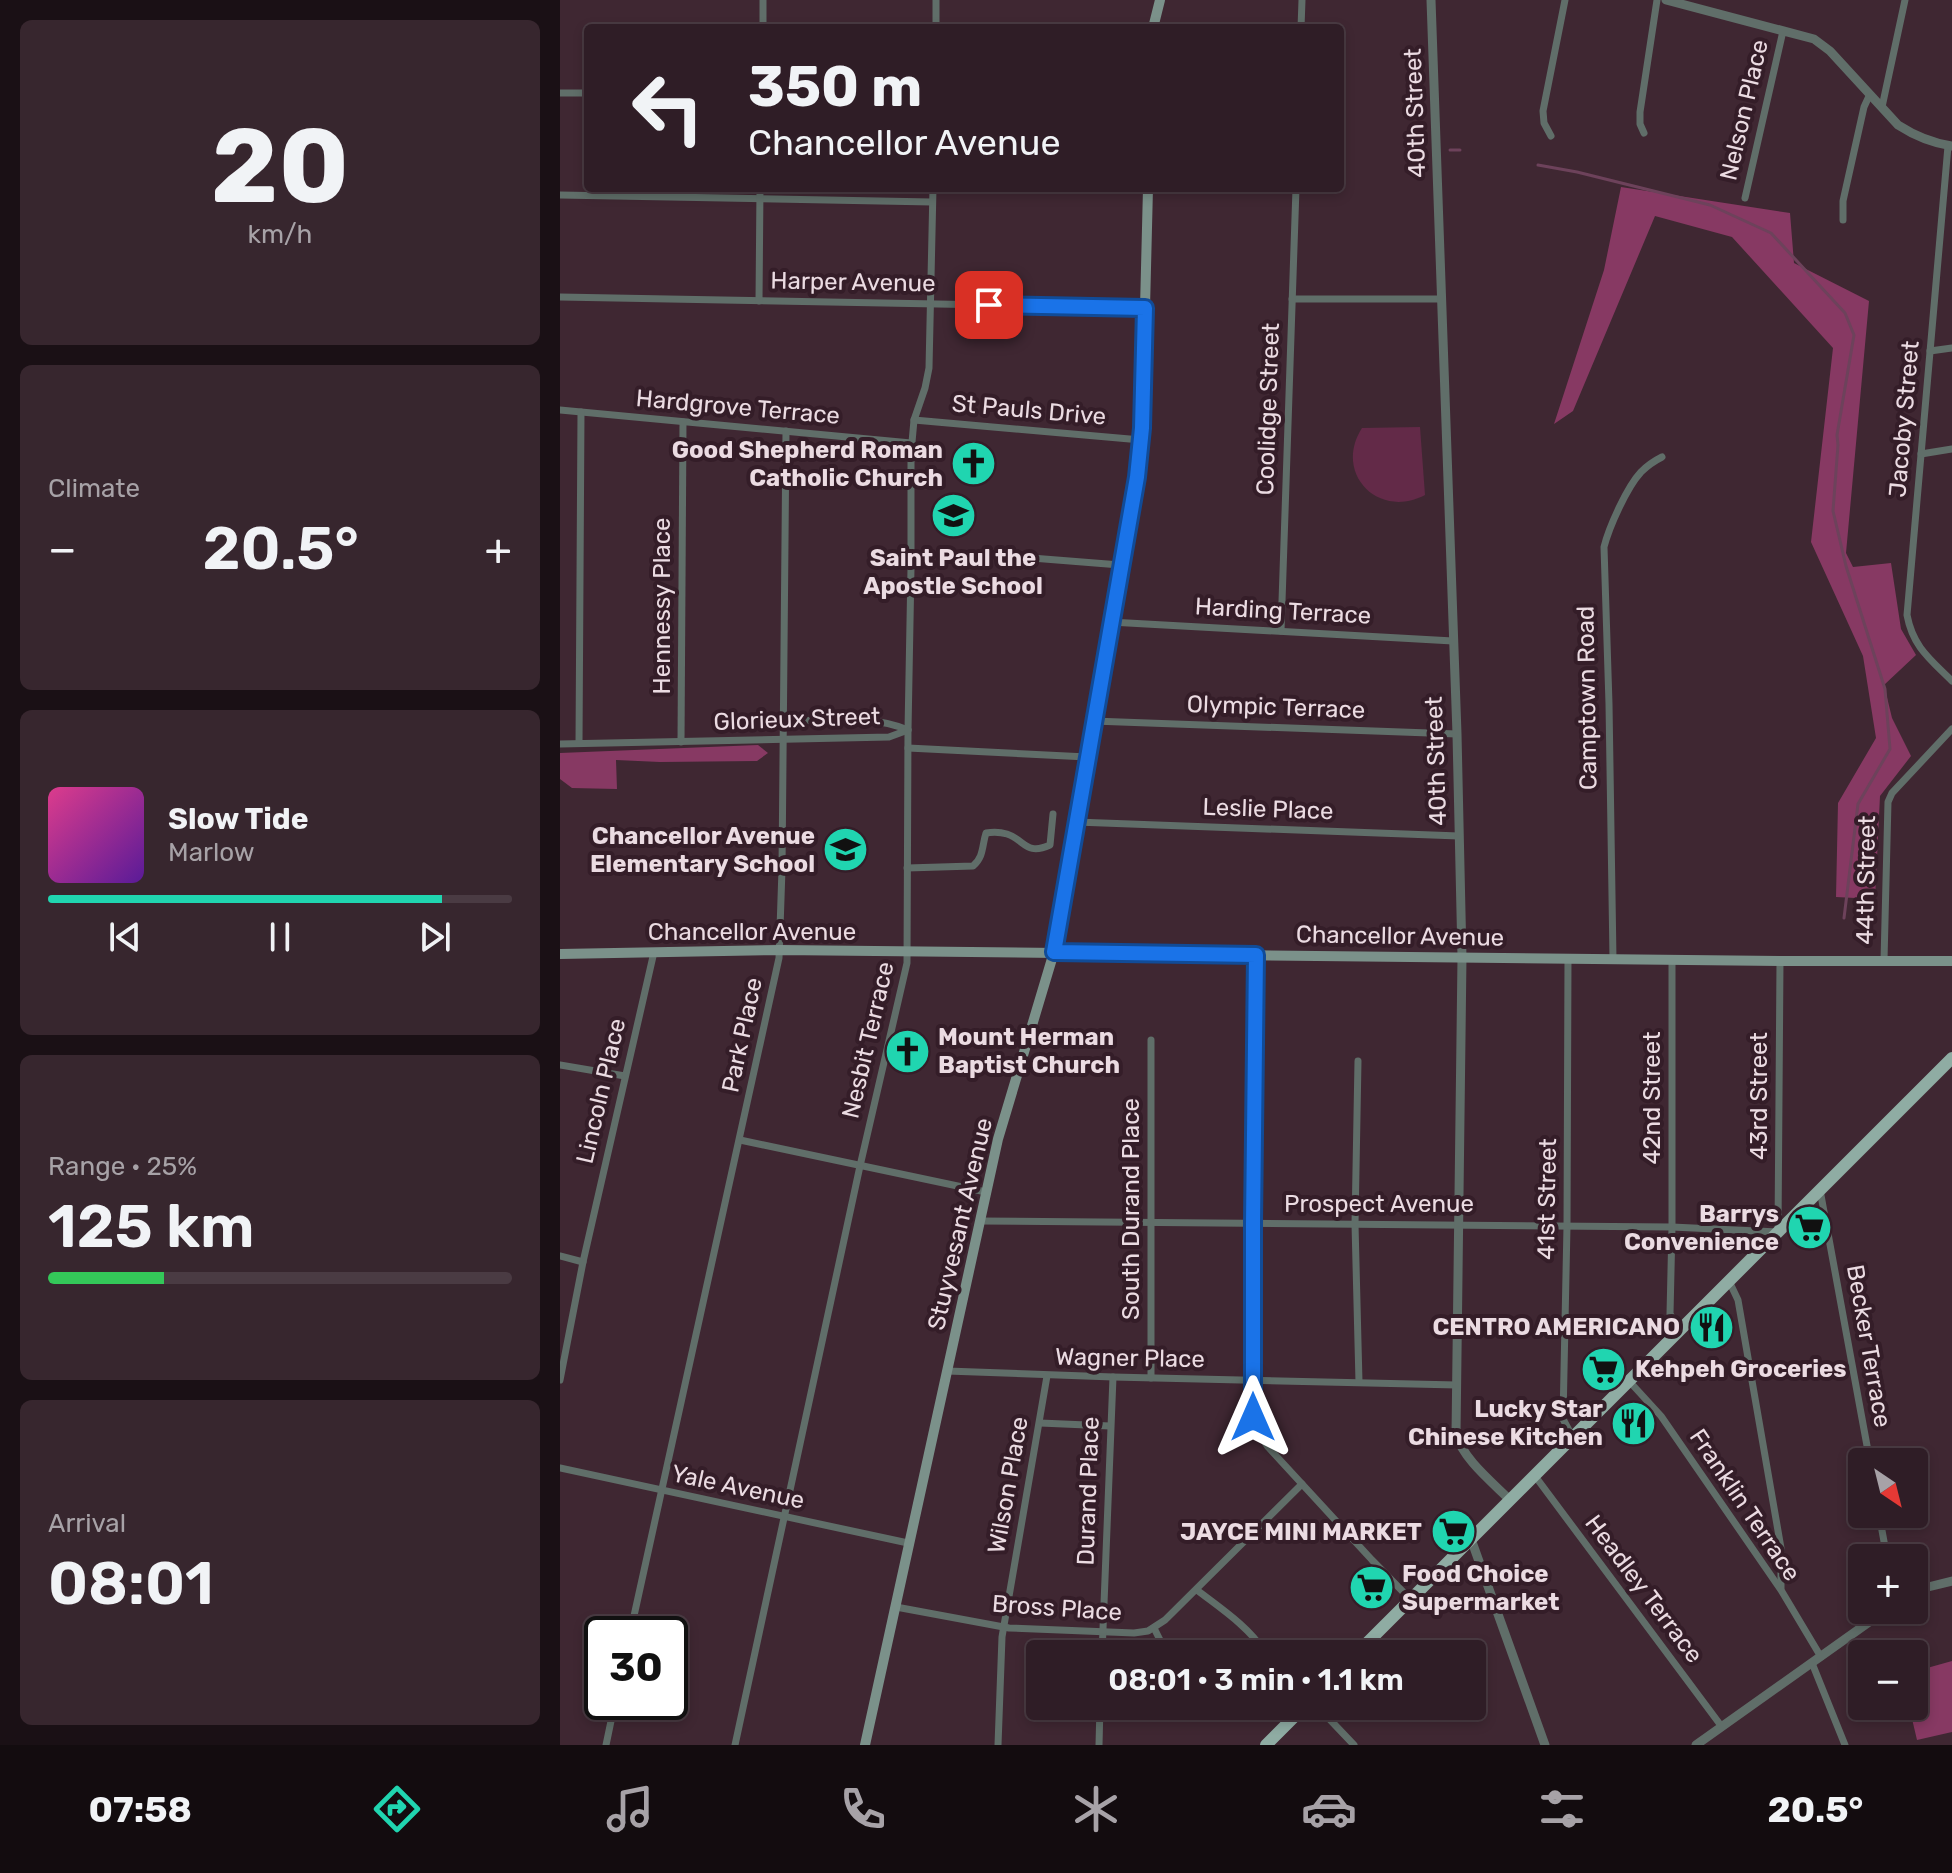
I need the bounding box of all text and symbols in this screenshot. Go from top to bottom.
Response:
street label: Nelson Place [1714,37,1774,183]
street label: 40th Street [1399,48,1431,178]
text: 350 m [748,54,922,120]
icon: left [616,56,720,160]
text: 20 [211,105,349,228]
text: Chancellor Avenue [748,121,1061,164]
text: km/h [248,219,312,250]
street label: Harper Avenue [770,267,936,297]
pin [955,271,1023,339]
icon: arrive [967,283,1011,327]
street label: Coolidge Street [1251,322,1285,496]
street label: Jacoby Street [1883,340,1925,498]
street label: Hardgrove Terrace [635,384,841,430]
street label: St Pauls Drive [951,389,1107,431]
place label: Good Shepherd Roman Catholic Church [672,436,943,492]
church icon: Good Shepherd Roman Catholic Church [950,440,998,488]
text: Climate [48,473,140,504]
school or university icon: Saint Paul the Apostle School [929,492,977,540]
text: 20.5° [202,513,359,584]
street label: Hennessy Place [648,518,676,694]
text: − [48,523,77,575]
text: + [485,523,512,575]
place label: Saint Paul the Apostle School [863,544,1043,600]
street label: Harding Terrace [1194,592,1372,630]
street label: Camptown Road [1571,606,1603,790]
street label: Olympic Terrace [1186,690,1366,724]
street label: 40th Street [1420,696,1452,826]
street label: Glorieux Street [713,702,881,736]
street label: Leslie Place [1202,793,1334,825]
text: Slow Tide [168,801,308,837]
street label: 44th Street [1851,815,1881,945]
place label: Chancellor Avenue Elementary School [590,822,815,878]
school or university icon: Chancellor Avenue Elementary School [822,826,870,874]
text: Marlow [168,837,255,868]
icon: previous [103,915,147,959]
icon: pause [258,915,302,959]
icon: next [413,915,457,959]
street label: Chancellor Avenue [648,918,856,946]
street label: Chancellor Avenue [1296,920,1504,952]
street label: Nesbit Terrace [836,959,900,1121]
street label: Park Place [716,975,768,1095]
street label: Lincoln Place [571,1016,631,1166]
place label: Mount Herman Baptist Church [938,1023,1120,1079]
church icon: Mount Herman Baptist Church [883,1027,931,1075]
street label: 42nd Street [1638,1031,1666,1165]
street label: 43rd Street [1745,1032,1773,1160]
street label: South Durand Place [1117,1098,1145,1320]
street label: Stuyvesant Avenue [922,1115,998,1333]
street label: 41st Street [1532,1138,1562,1260]
text: Range · 25% [48,1151,197,1182]
street label: Prospect Avenue [1284,1190,1474,1218]
text: 125 km [48,1191,255,1262]
place label: Barrys Convenience [1624,1200,1779,1256]
supermarket icon: Barrys Convenience [1786,1204,1834,1252]
street label: Becker Terrace [1841,1262,1897,1430]
restaurant icon: CENTRO AMERICANO [1687,1303,1735,1351]
place label: CENTRO AMERICANO [1432,1313,1680,1341]
street label: Wagner Place [1055,1343,1205,1373]
supermarket icon: Kehpeh Groceries [1580,1345,1628,1393]
place label: Kehpeh Groceries [1635,1355,1847,1383]
position arrow [1211,1375,1295,1459]
place label: Lucky Star Chinese Kitchen [1408,1395,1603,1451]
restaurant icon: Lucky Star Chinese Kitchen [1610,1399,1658,1447]
street label: Wilson Place [982,1414,1034,1556]
street label: Durand Place [1071,1416,1105,1566]
street label: Franklin Terrace [1684,1424,1806,1586]
north arrow [1848,1448,1928,1528]
map controls [1848,1448,1928,1720]
street label: Yale Avenue [669,1459,807,1515]
text: Arrival [48,1508,126,1539]
supermarket icon: JAYCE MINI MARKET [1429,1508,1477,1556]
street label: Headley Terrace [1579,1510,1709,1668]
place label: JAYCE MINI MARKET [1180,1518,1422,1546]
button: + [1848,1544,1928,1624]
text: 08:01 [48,1548,214,1619]
place label: Food Choice Supermarket [1402,1560,1560,1616]
supermarket icon: Food Choice Supermarket [1347,1564,1395,1612]
street label: Bross Place [991,1589,1123,1627]
speed limit sign: 30 [584,1616,688,1720]
button: − [1848,1640,1928,1720]
text: 08:01 · 3 min · 1.1 km [1108,1662,1404,1698]
icon: directions [369,1781,425,1837]
icon: music [602,1781,658,1837]
icon: phone [835,1781,891,1837]
icon: climate [1068,1781,1124,1837]
icon: car [1301,1781,1357,1837]
icon: filters [1534,1781,1590,1837]
text: 07:58 [89,1788,192,1831]
text: 20.5° [1767,1788,1863,1831]

